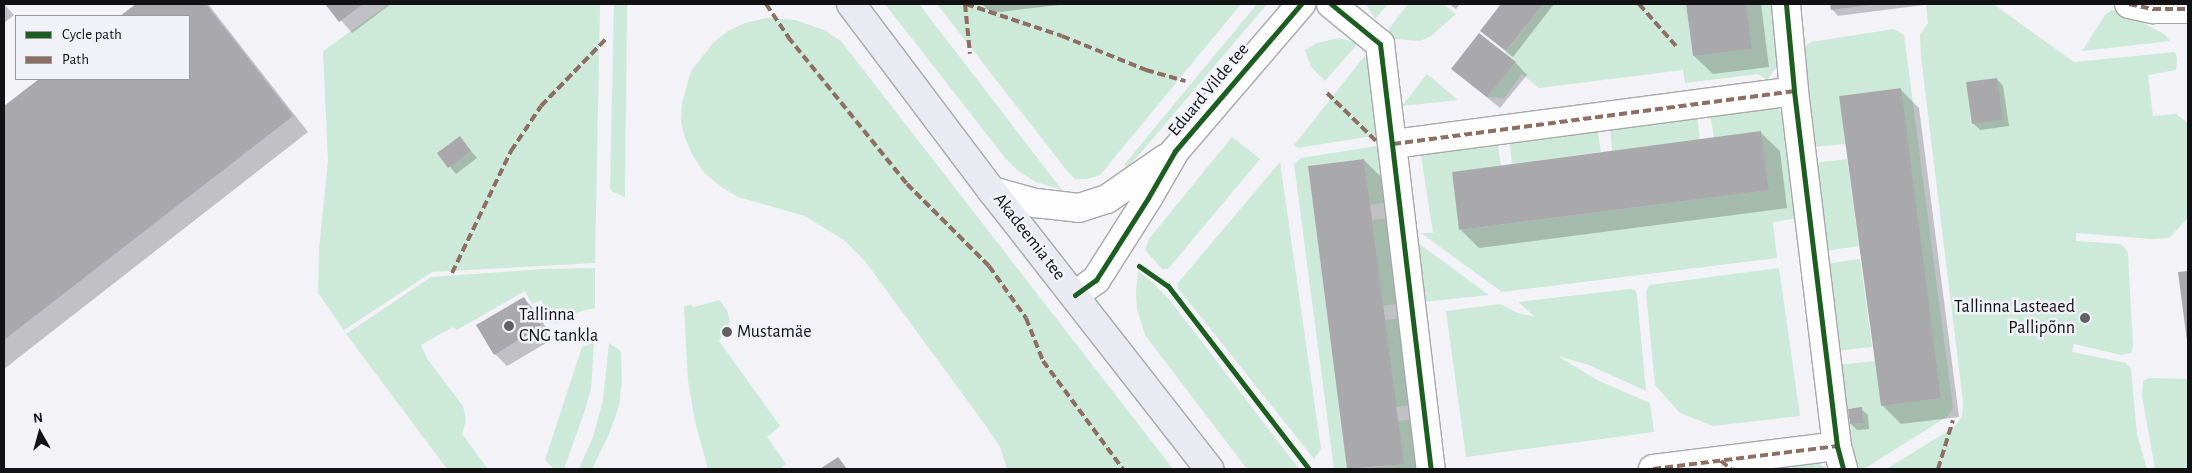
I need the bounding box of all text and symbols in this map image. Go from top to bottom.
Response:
legend [15,15,190,80]
text: Cycle path [62,27,122,42]
street label: Eduard Vilde tee [1164,39,1254,141]
text: Path [62,52,89,67]
street label: Akadeemia tee [988,189,1070,285]
place label: Tallinna Lasteaed Pallipõnn [1954,297,2075,340]
place label: Tallinna CNG tankla [519,305,598,348]
marker: Tallinna Lasteaed Pallipõnn [2079,312,2091,324]
marker: Tallinna CNG tankla [503,320,515,332]
place label: Mustamäe [737,321,812,343]
marker: Mustamäe [721,326,733,338]
north arrow [15,408,65,458]
text: N [32,411,44,426]

